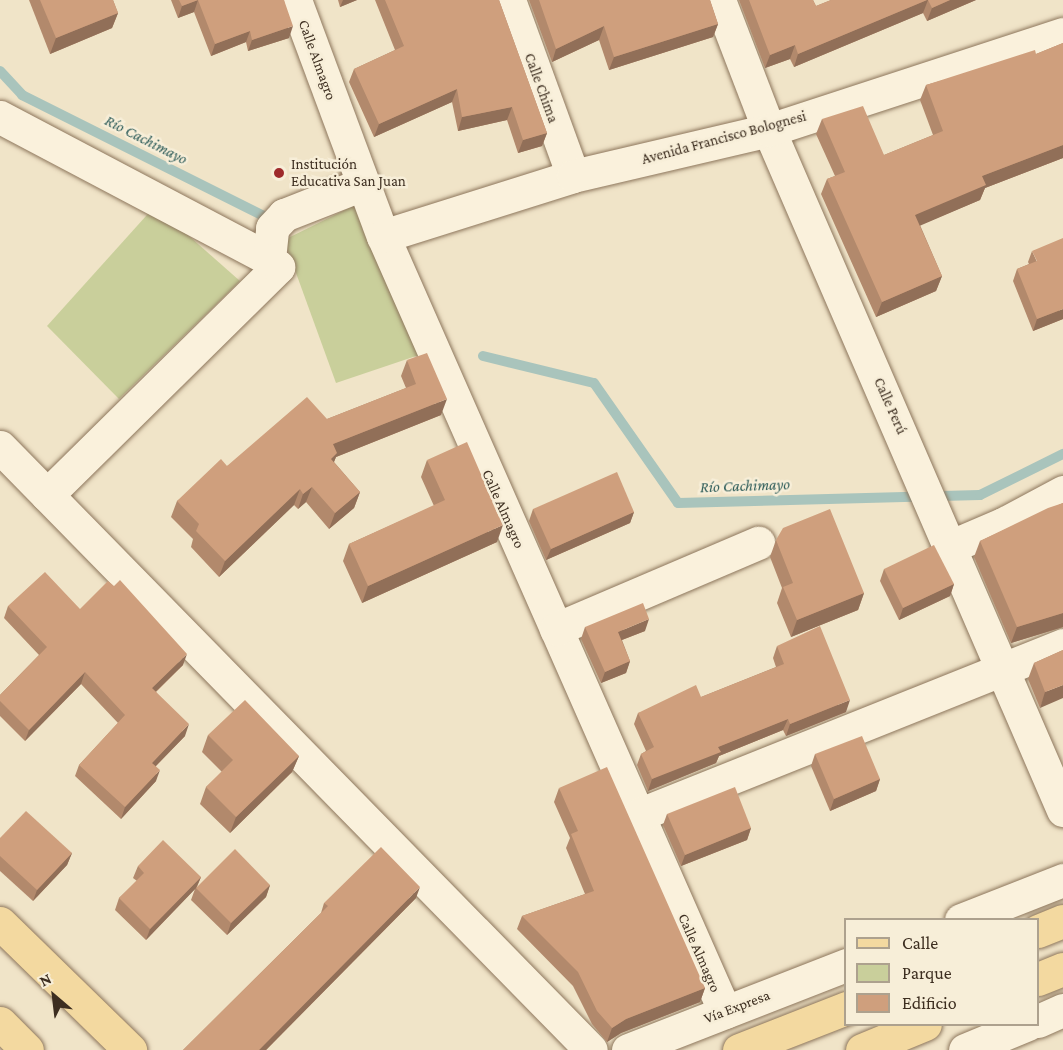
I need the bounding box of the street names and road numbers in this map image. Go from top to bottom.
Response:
street label: Calle Almagro [294,17,340,103]
street label: Calle Chima [520,51,562,125]
street label: Avenida Francisco Bolognesi [640,107,808,169]
street label: Calle Perú [870,375,910,437]
street label: Calle Almagro [478,467,528,551]
street label: Calle Almagro [674,911,724,995]
street label: Vía Expresa [701,986,773,1028]

